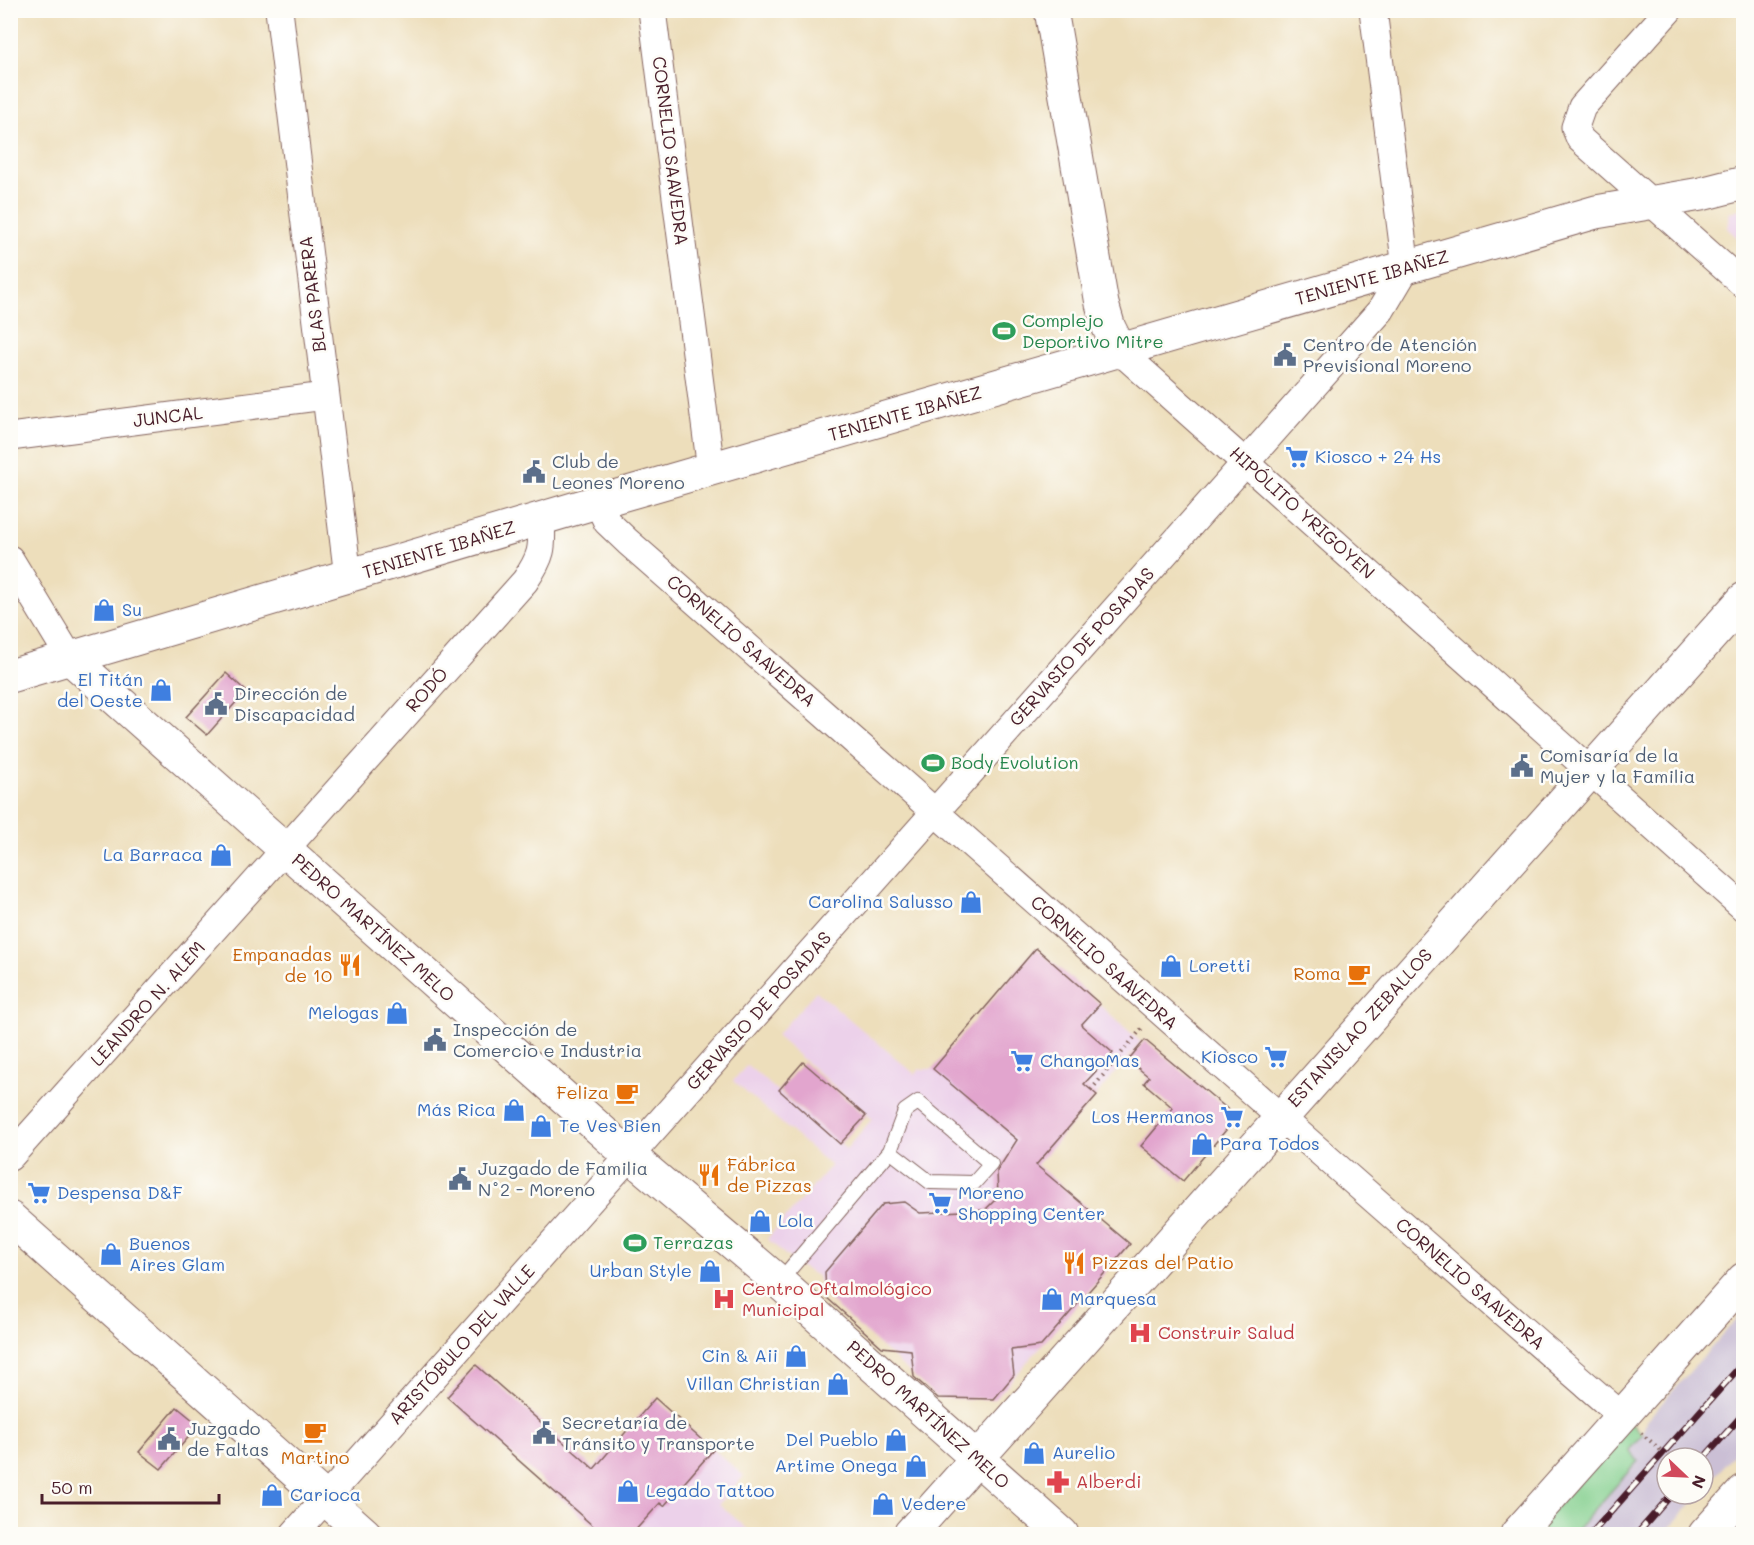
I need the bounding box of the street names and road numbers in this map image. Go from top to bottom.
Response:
street label: CORNELIO SAAVEDRA [647,55,694,247]
street label: BLAS PARERA [293,235,331,354]
street label: TENIENTE IBAÑEZ [1292,244,1451,310]
street label: TENIENTE IBAÑEZ [825,380,984,446]
street label: JUNCAL [132,400,205,432]
street label: HIPÓLITO YRIGOYEN [1225,441,1380,584]
street label: TENIENTE IBAÑEZ [359,514,518,584]
street label: GERVASIO DE POSADAS [1003,562,1159,731]
street label: CORNELIO SAAVEDRA [662,569,821,712]
street label: RODÓ [400,662,453,717]
street label: PEDRO MARTÍNEZ MELO [287,848,460,1007]
street label: CORNELIO SAAVEDRA [1026,890,1183,1035]
street label: GERVASIO DE POSADAS [680,926,836,1095]
street label: LEANDRO N. ALEM [85,936,210,1071]
street label: ESTANISLAO ZEBALLOS [1282,943,1437,1112]
street label: CORNELIO SAAVEDRA [1391,1212,1550,1355]
street label: ARISTÓBULO DEL VALLE [383,1259,540,1429]
street label: PEDRO MARTÍNEZ MELO [842,1335,1015,1494]

